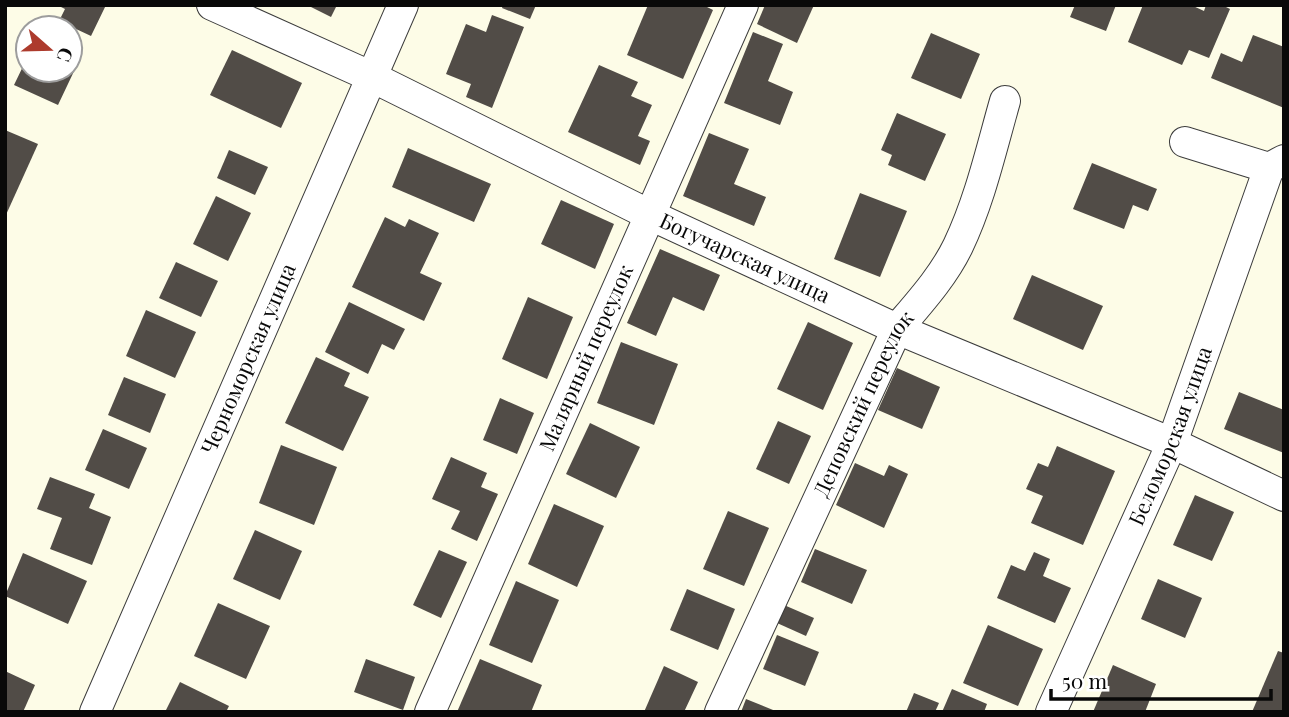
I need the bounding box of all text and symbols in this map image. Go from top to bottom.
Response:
north arrow [14,14,84,84]
text: С [51,44,80,66]
street label: Богучарская улица [656,205,836,308]
street label: Черноморская улица [193,258,301,458]
street label: Малярный переулок [531,260,638,455]
street label: Деповский переулок [806,304,919,501]
street label: Беломорская улица [1121,342,1217,529]
scale bar [1051,658,1272,702]
text: 50 m [1062,666,1108,694]

